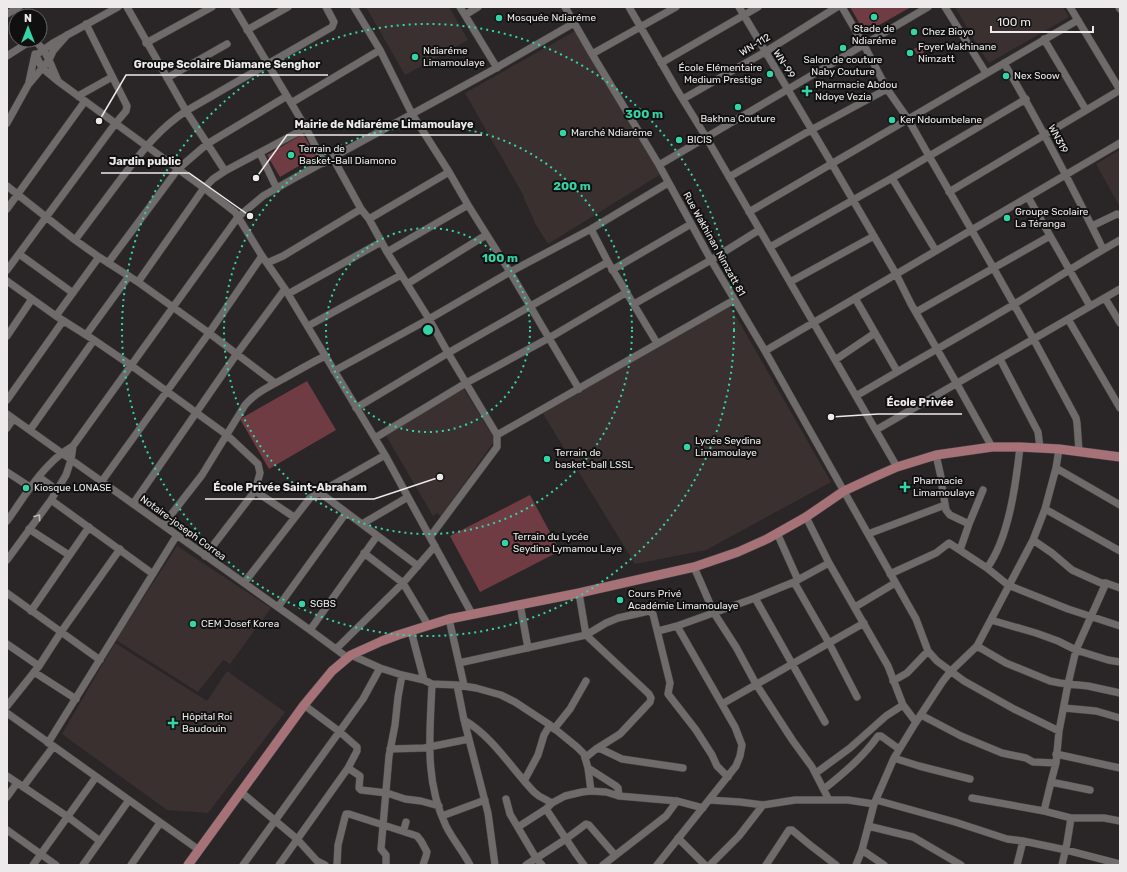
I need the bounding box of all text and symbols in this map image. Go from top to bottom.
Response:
north arrow [8,8,48,48]
scale bar [991,8,1093,34]
text: N [24,12,32,25]
place label: Mosquée Ndiaréme [507,12,596,24]
marker: Stade de Ndiaréme [869,12,879,22]
marker: Mosquée Ndiaréme [494,13,504,23]
text: 100 m [997,15,1031,29]
place label: Stade de Ndiaréme [852,23,897,47]
place label: Chez Bioyo [922,26,974,38]
marker: Chez Bioyo [909,27,919,37]
street label: WN-112 [737,31,773,59]
place label: Foyer Wakhinane Nimzatt [918,41,997,65]
marker: Salon de couture Naby Couture [838,43,848,53]
place label: Ndiaréme Limamoulaye [423,45,485,69]
street label: WN-99 [771,47,797,81]
marker: Foyer Wakhinane Nimzatt [905,48,915,58]
callout: Groupe Scolaire Diamane Senghor [126,52,328,75]
marker: Ndiaréme Limamoulaye [410,52,420,62]
place label: Salon de couture Naby Couture [804,54,883,78]
text: Groupe Scolaire Diamane Senghor [134,58,320,71]
place label: École Elémentaire Medium Prestige [679,62,762,86]
marker: École Elémentaire Medium Prestige [765,69,775,79]
place label: Nex Soow [1014,70,1060,82]
marker: Nex Soow [1001,71,1011,81]
place label: Pharmacie Abdou Ndoye Vezia [815,79,897,103]
marker: Pharmacie Abdou Ndoye Vezia [802,86,812,96]
marker: Bakhna Couture [733,102,743,112]
text: 300 m [625,107,663,121]
callout: Mairie de Ndiaréme Limamoulaye [287,112,482,135]
place label: Bakhna Couture [700,113,776,125]
place label: Ker Ndoumbelane [900,114,982,126]
marker: Ker Ndoumbelane [887,115,897,125]
text: Mairie de Ndiaréme Limamoulaye [295,118,474,131]
street label: WN319 [1045,122,1071,156]
place label: Marché Ndiaréme [571,127,653,139]
marker: Marché Ndiaréme [558,128,568,138]
place label: BICIS [687,134,712,146]
marker: BICIS [674,135,684,145]
place label: Terrain de Basket-Ball Diamono [299,143,396,167]
callout: Jardin public [101,150,189,173]
marker: Terrain de Basket-Ball Diamono [286,150,296,160]
text: Jardin public [109,155,182,168]
text: 200 m [553,179,591,193]
street label: Rue Wakhinan Nimzatt 81 [680,190,748,298]
place label: Groupe Scolaire La Téranga [1015,206,1089,230]
marker: Groupe Scolaire La Téranga [1002,213,1012,223]
text: 100 m [482,251,518,265]
centre of rings [421,323,435,337]
callout: École Privée [878,391,962,414]
text: École Privée [886,396,954,409]
place label: Lycée Seydina Limamoulaye [695,435,761,459]
marker: Lycée Seydina Limamoulaye [682,442,692,452]
place label: Terrain de basket-ball LSSL [555,447,634,471]
marker: Terrain de basket-ball LSSL [542,454,552,464]
place label: Pharmacie Limamoulaye [913,475,975,499]
callout: École Privée Saint-Abraham [205,476,374,499]
text: École Privée Saint-Abraham [213,481,367,494]
place label: Kiosque LONASE [34,482,111,494]
marker: Pharmacie Limamoulaye [900,482,910,492]
marker: Kiosque LONASE [21,483,31,493]
street label: Notaire-joseph Correa [138,493,228,563]
one-way arrow [33,515,40,522]
place label: Terrain du Lycée Seydina Lymamou Laye [513,531,622,555]
marker: Terrain du Lycée Seydina Lymamou Laye [500,538,510,548]
place label: Cours Privé Académie Limamoulaye [628,588,739,612]
marker: Cours Privé Académie Limamoulaye [615,595,625,605]
place label: SGBS [310,598,336,610]
marker: SGBS [297,599,307,609]
place label: CEM Josef Korea [201,618,279,630]
marker: CEM Josef Korea [188,619,198,629]
place label: Hôpital Roi Baudouin [182,711,232,735]
marker: Hôpital Roi Baudouin [167,717,179,729]

